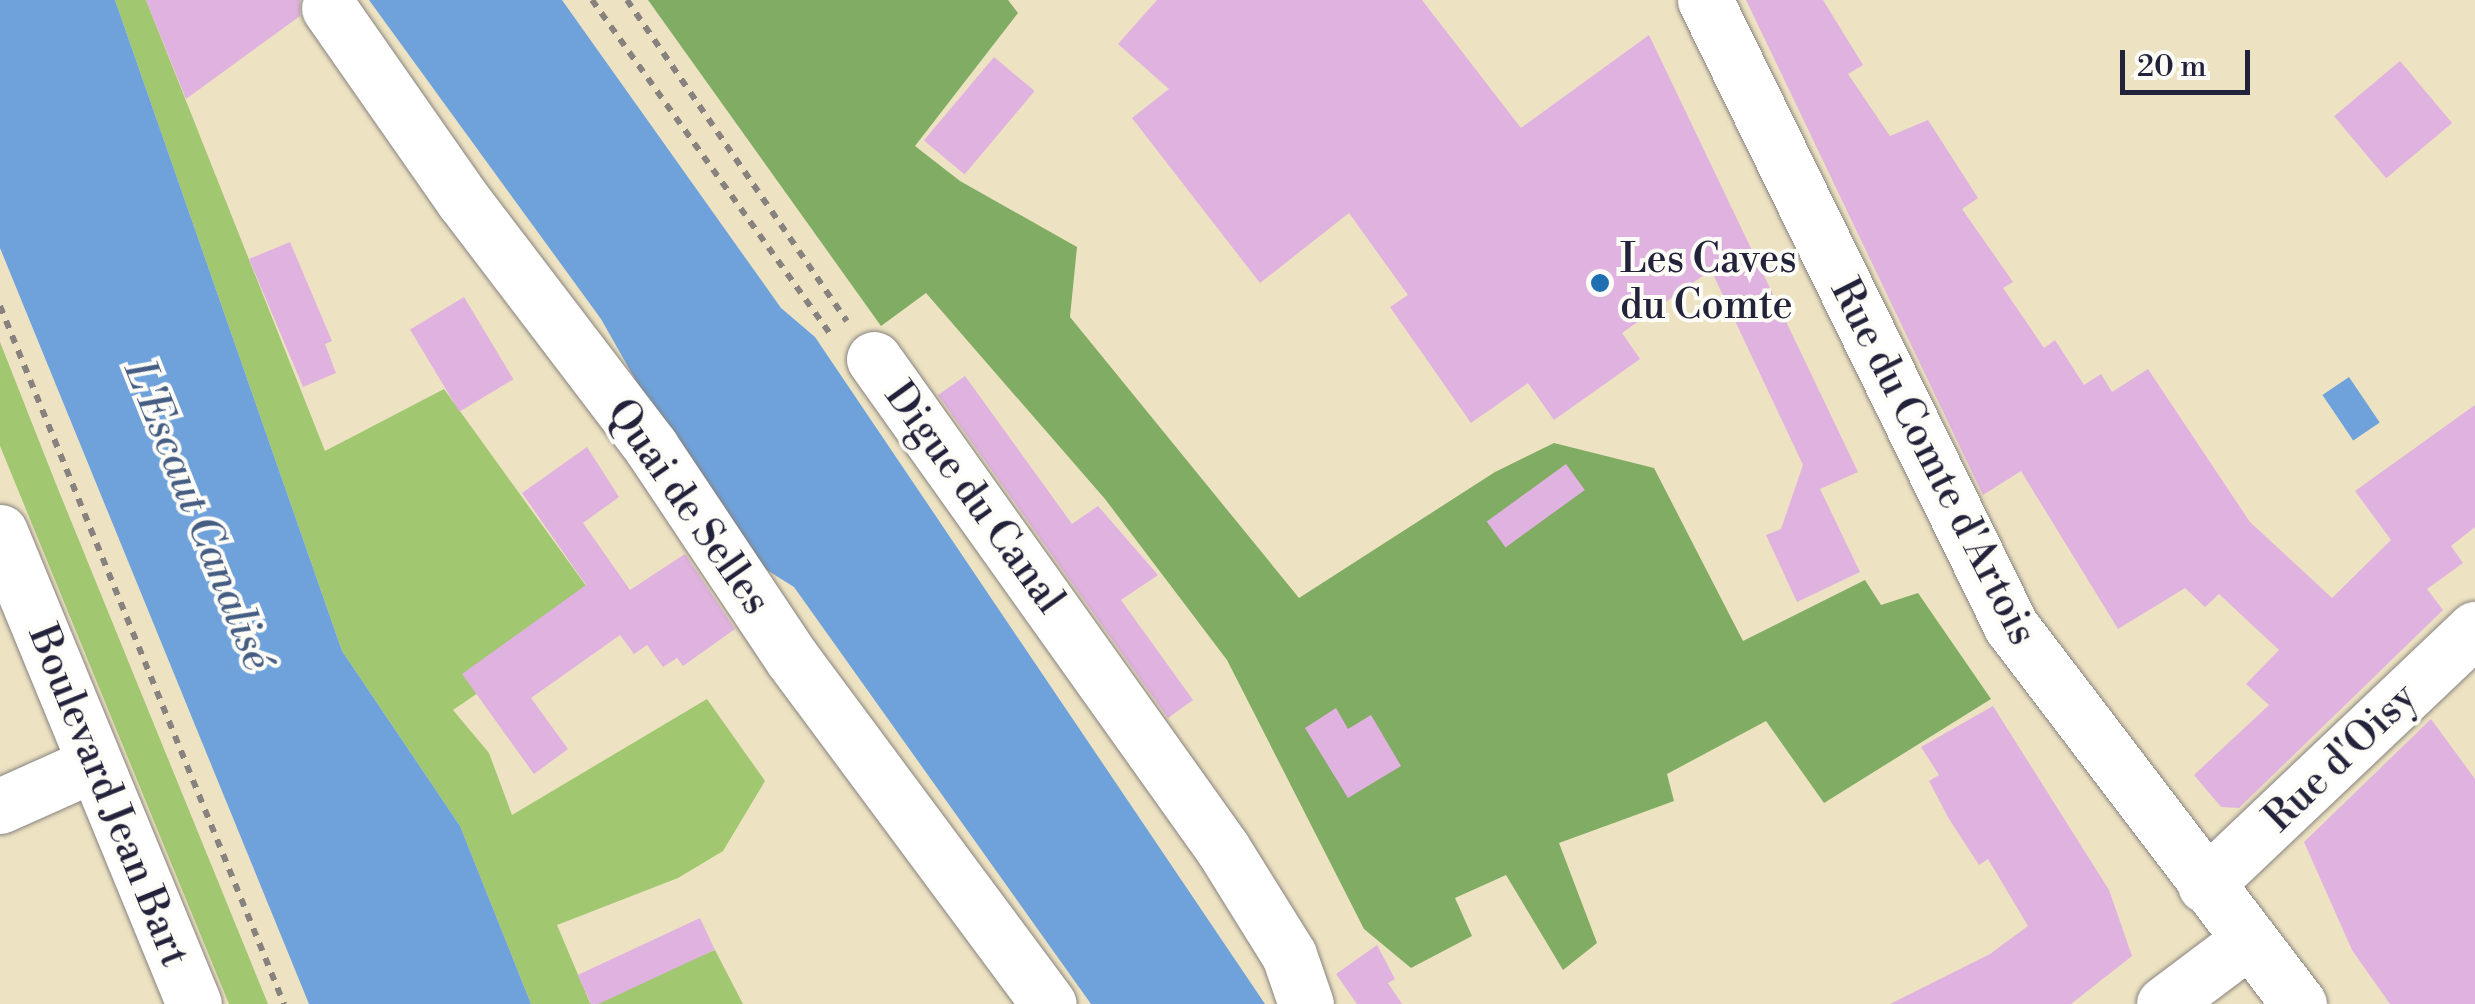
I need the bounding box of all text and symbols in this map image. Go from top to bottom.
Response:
scale bar [2125,30,2255,92]
text: 20 m [2137,48,2206,86]
place label: Les Caves du Comte [1620,236,1797,330]
street label: Rue du Comte d'Artois [1820,271,2046,653]
marker: Les Caves du Comte [1589,272,1611,294]
water label: L'Escaut Canalisé [112,354,282,678]
street label: Digue du Canal [874,373,1074,623]
street label: Quai de Selles [596,390,780,624]
street label: Boulevard Jean Bart [18,618,198,974]
street label: Rue d'Oisy [2255,674,2427,842]

